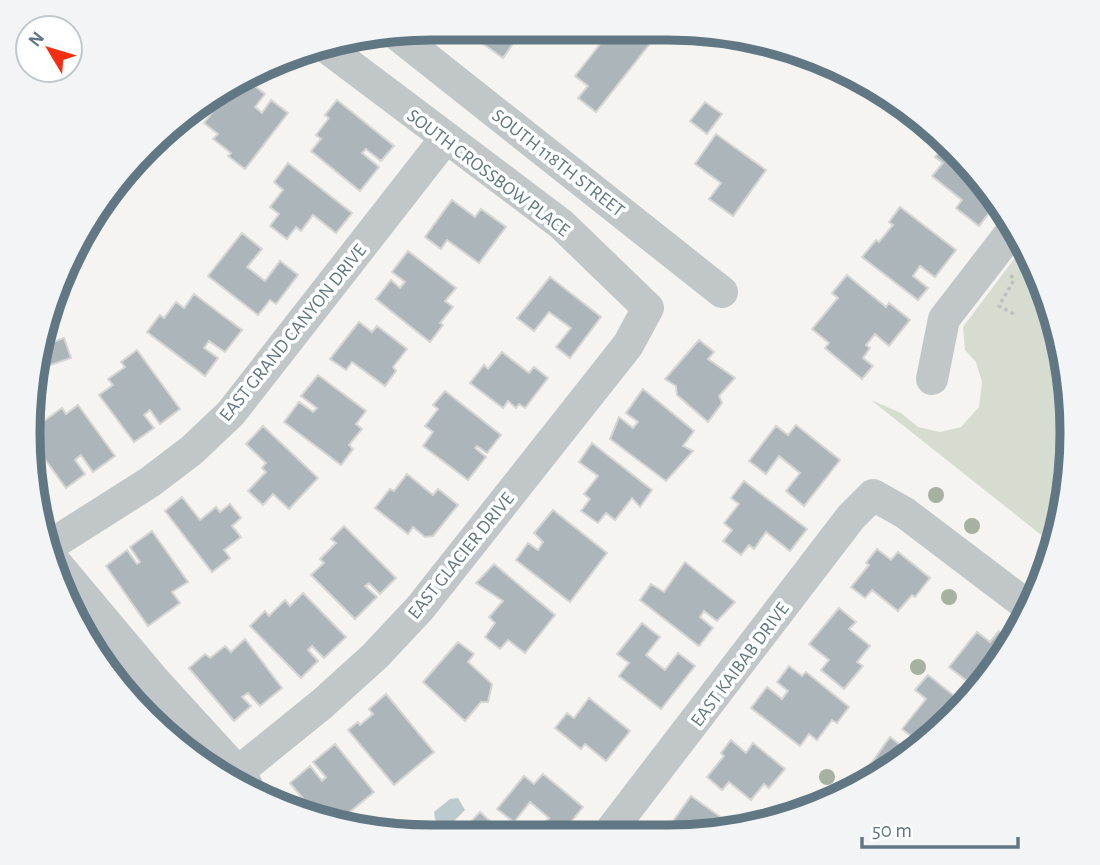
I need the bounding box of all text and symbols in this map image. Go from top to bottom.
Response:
north arrow [14,14,84,84]
text: N [25,28,48,51]
street label: SOUTH CROSSBOW PLACE [403,106,573,240]
street label: SOUTH 118TH STREET [488,106,628,221]
street label: EAST GRAND CANYON DRIVE [216,241,370,425]
street label: EAST GLACIER DRIVE [405,489,518,623]
street label: EAST KAIBAB DRIVE [688,599,793,730]
scale bar [862,806,1018,850]
text: 50 m [872,820,912,841]

